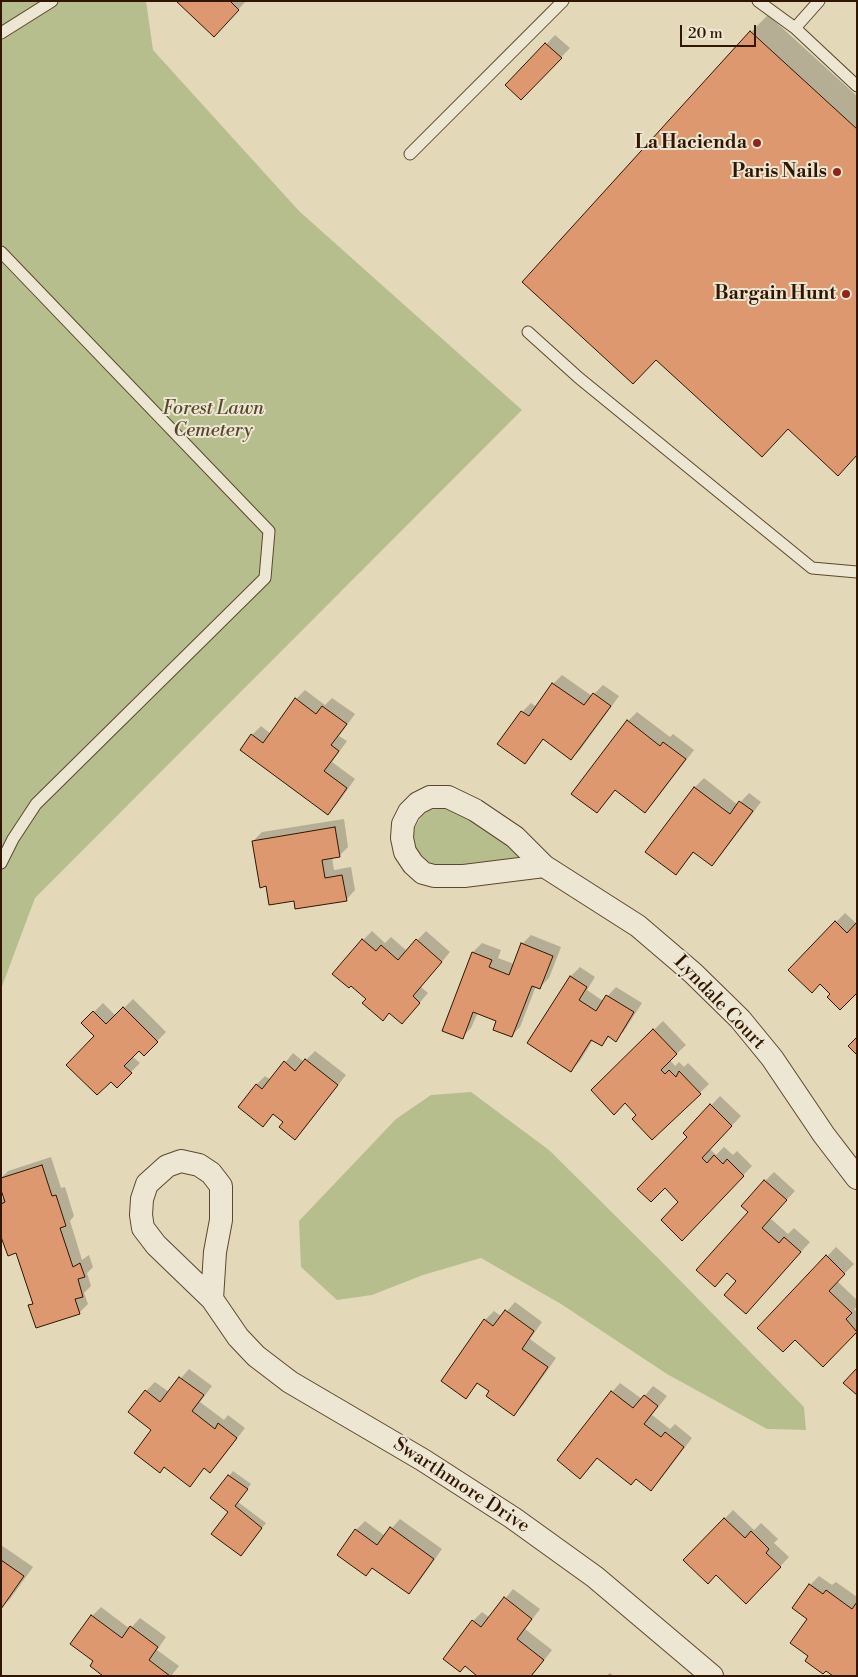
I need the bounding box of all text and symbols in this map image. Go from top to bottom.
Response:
scale bar [683,15,759,47]
text: 20 m [688,24,723,43]
place label: La Hacienda [635,132,747,154]
marker: La Hacienda [751,137,763,149]
place label: Paris Nails [732,161,827,183]
marker: Paris Nails [831,166,843,178]
place label: Bargain Hunt [714,283,836,305]
marker: Bargain Hunt [840,288,852,300]
park label: Forest Lawn Cemetery [162,398,264,442]
street label: Lyndale Court [668,951,770,1055]
street label: Swarthmore Drive [389,1433,533,1539]

